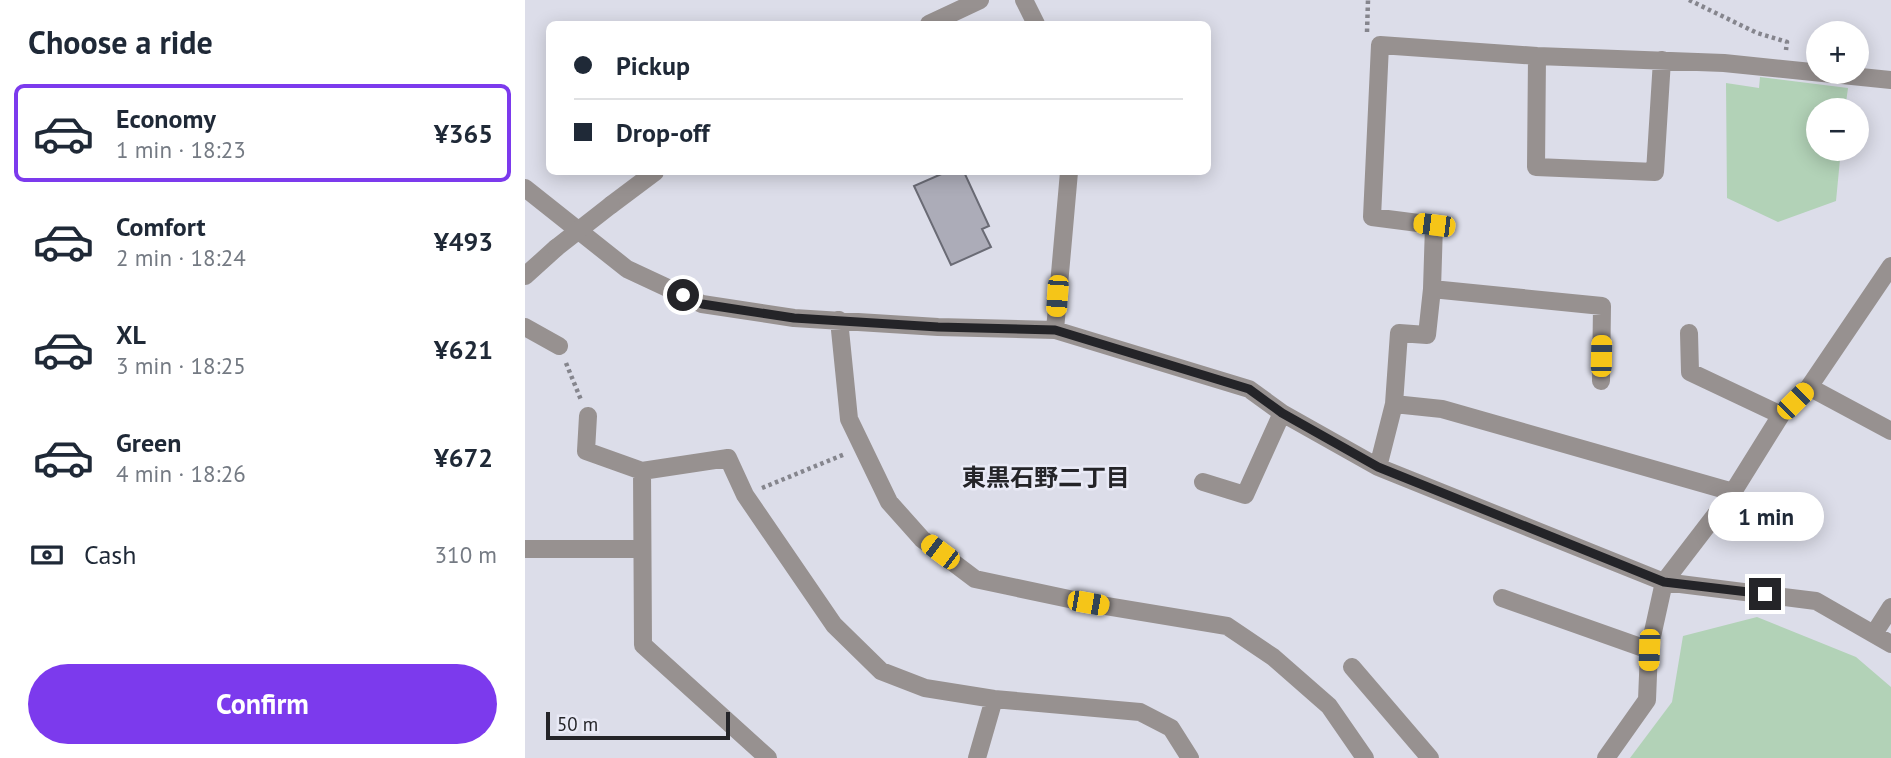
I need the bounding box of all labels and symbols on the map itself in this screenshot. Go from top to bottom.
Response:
car [1412,212,1457,238]
car [1046,274,1069,318]
route start [667,279,699,311]
car [1591,335,1612,377]
car [1773,379,1818,423]
district label: 東黒石野二丁目 [962,462,1130,493]
callout: 1 min [1707,492,1823,542]
car [917,531,964,573]
route end [1749,578,1781,610]
car [1066,589,1111,617]
car [1638,629,1661,671]
scale bar [546,709,730,741]

